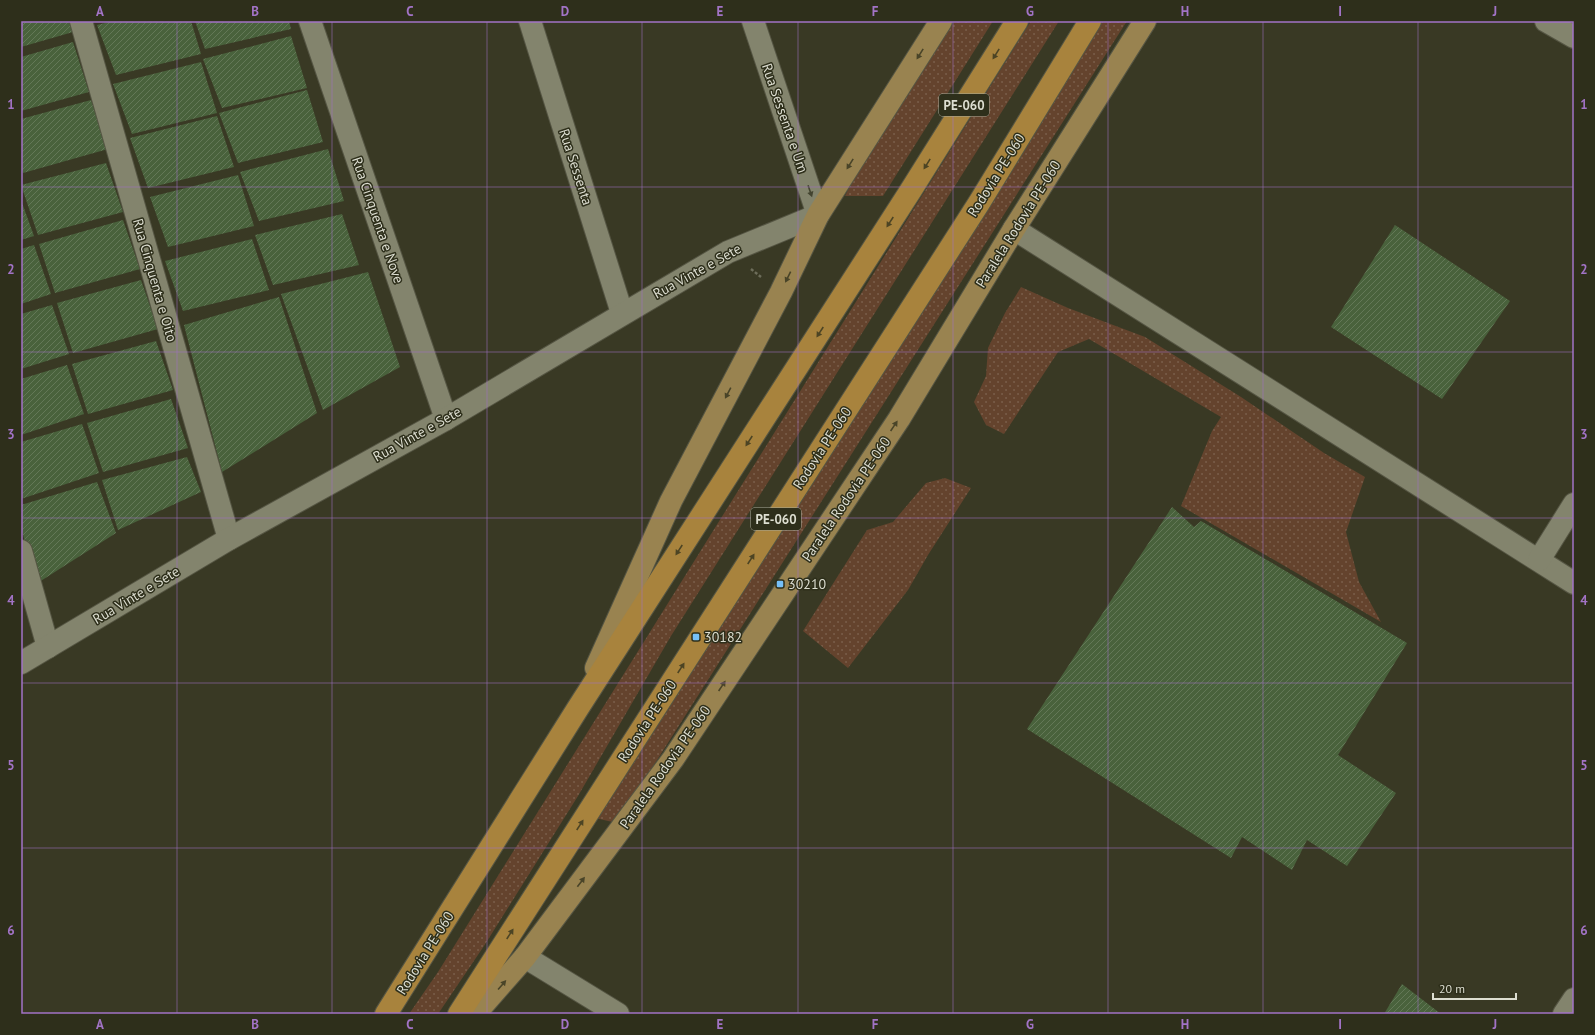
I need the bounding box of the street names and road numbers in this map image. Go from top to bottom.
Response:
street label: Rua Sessenta e Um [758,61,812,175]
road number: PE-060 [939,94,989,116]
street label: Rua Sessenta [555,127,597,207]
street label: Rodovia PE-060 [963,130,1029,220]
street label: Rua Cinquenta e Nove [348,154,408,286]
street label: Paralela Rodovia PE-060 [972,157,1065,291]
street label: Rua Cinquenta e Oito [129,216,181,344]
street label: Rua Vinte e Sete [650,239,744,303]
street label: Rua Vinte e Sete [370,402,464,466]
street label: Rodovia PE-060 [789,403,855,493]
street label: Paralela Rodovia PE-060 [798,433,895,565]
road number: PE-060 [751,508,801,530]
street label: Rua Vinte e Sete [89,562,183,628]
street label: Rodovia PE-060 [614,676,680,766]
street label: Paralela Rodovia PE-060 [616,702,715,832]
street label: Rodovia PE-060 [392,908,458,998]

